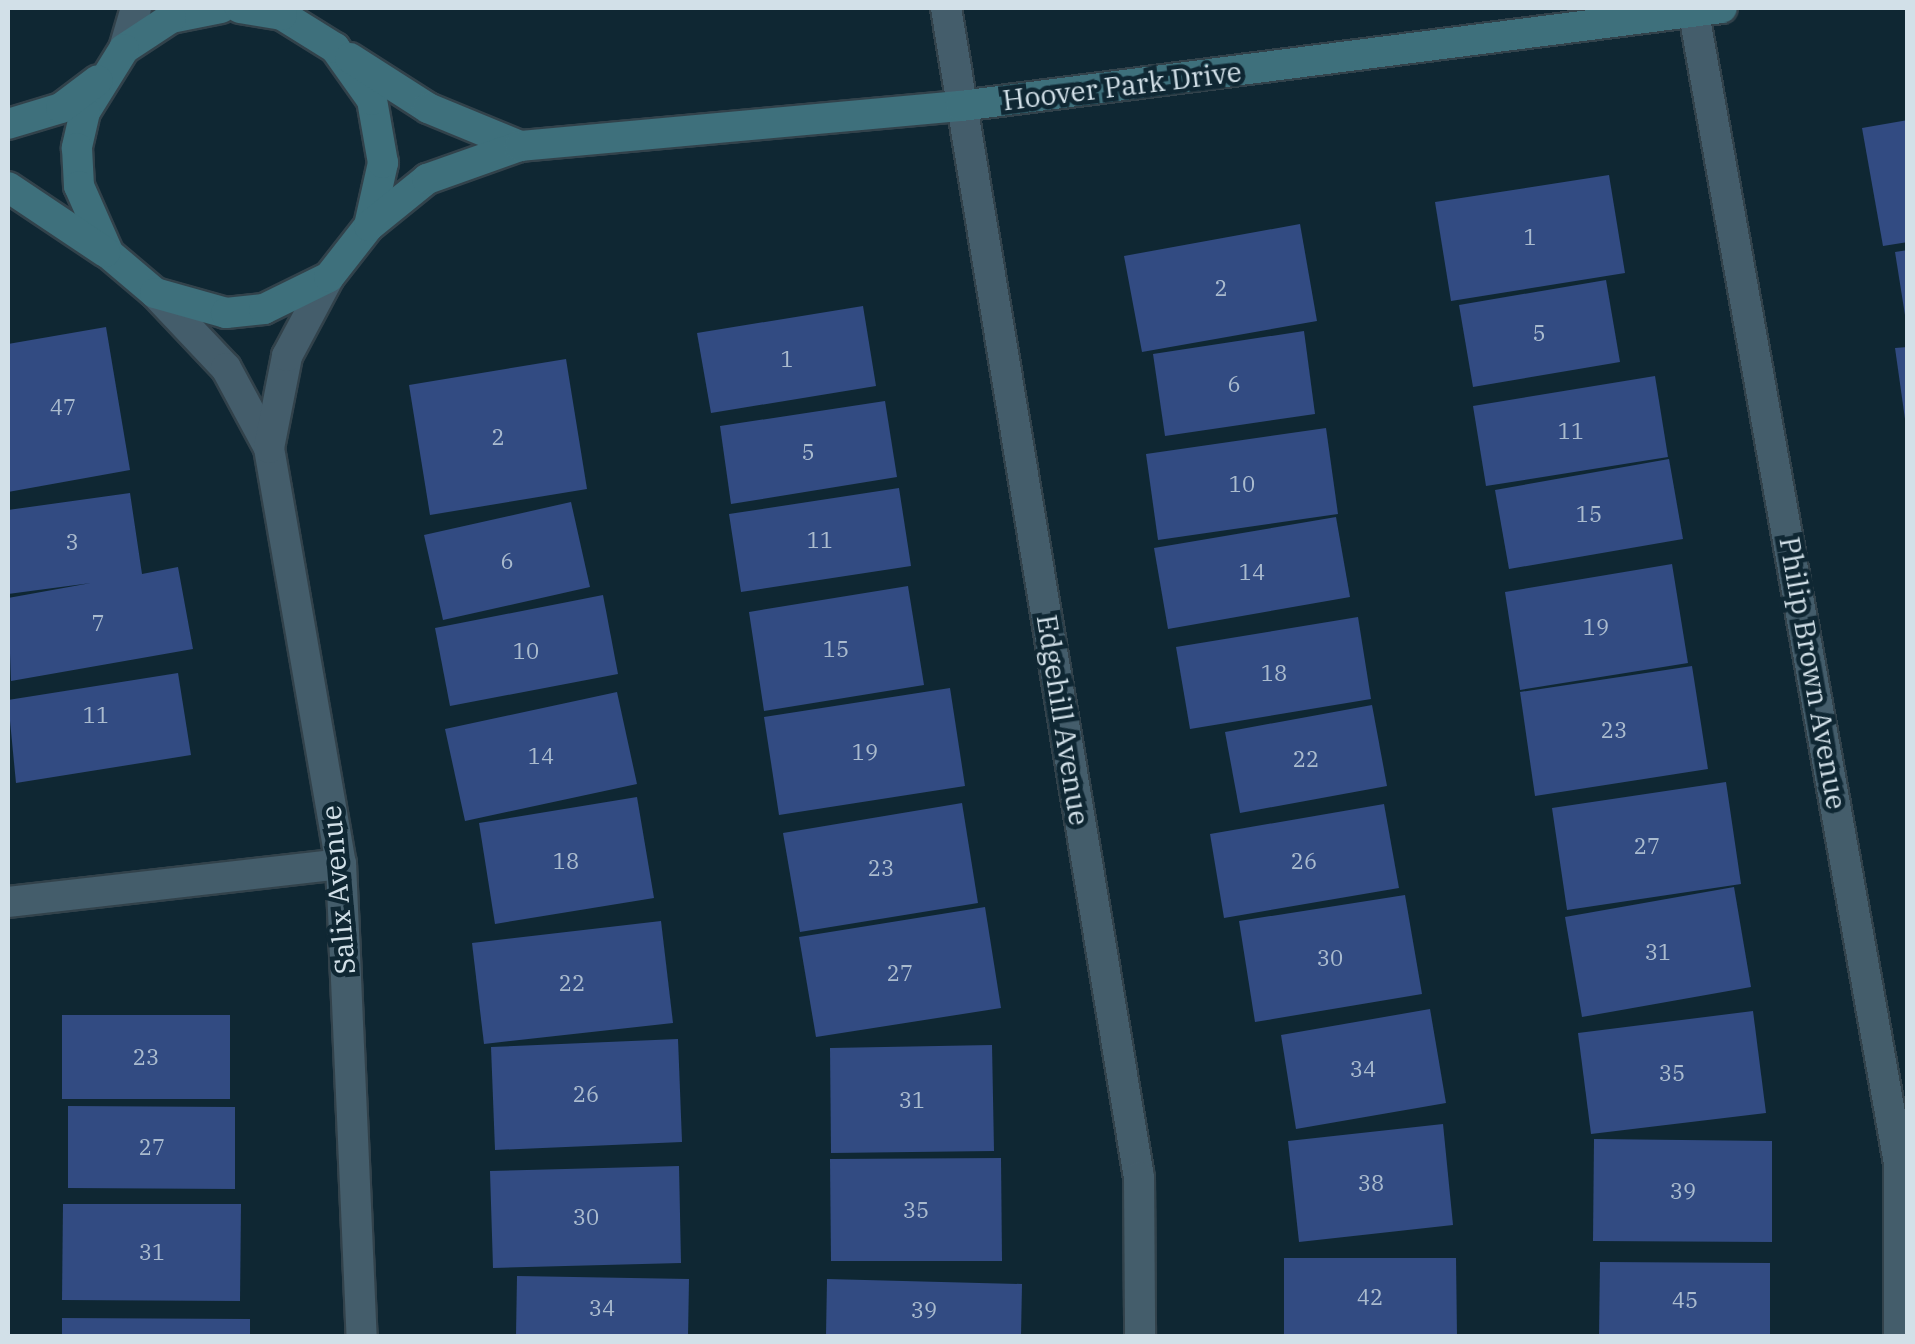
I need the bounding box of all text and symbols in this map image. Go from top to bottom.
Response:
street label: Hoover Park Drive [1001,55,1243,117]
house number: 1 [1523,224,1537,250]
house number: 2 [1214,275,1228,301]
house number: 5 [1532,320,1546,346]
house number: 1 [780,346,794,372]
house number: 6 [1227,371,1241,397]
house number: 47 [50,394,76,420]
house number: 11 [1558,418,1584,444]
house number: 2 [491,424,505,450]
house number: 5 [801,439,815,465]
house number: 10 [1229,471,1255,497]
house number: 15 [1576,501,1602,527]
house number: 11 [807,527,833,553]
house number: 3 [65,529,79,555]
street label: Philip Brown Avenue [1772,534,1854,812]
house number: 6 [500,548,514,574]
house number: 14 [1239,559,1265,585]
house number: 7 [91,610,105,636]
street label: Edgehill Avenue [1030,612,1096,828]
house number: 19 [1583,614,1609,640]
house number: 15 [823,636,849,662]
house number: 10 [513,638,539,664]
house number: 18 [1261,660,1287,686]
house number: 11 [83,702,109,728]
house number: 23 [1601,717,1627,743]
house number: 19 [852,739,878,765]
house number: 14 [528,743,554,769]
house number: 22 [1293,746,1319,772]
street label: Salix Avenue [314,804,362,976]
house number: 27 [1634,833,1660,859]
house number: 18 [553,848,579,874]
house number: 26 [1291,848,1317,874]
house number: 23 [868,855,894,881]
house number: 31 [1645,939,1671,965]
house number: 30 [1317,945,1343,971]
house number: 27 [887,960,913,986]
house number: 22 [559,970,585,996]
house number: 23 [133,1044,159,1070]
house number: 34 [1350,1056,1376,1082]
house number: 35 [1659,1060,1685,1086]
house number: 26 [573,1081,599,1107]
house number: 31 [899,1087,925,1113]
house number: 27 [139,1134,165,1160]
house number: 38 [1358,1170,1384,1196]
house number: 39 [1670,1178,1696,1204]
house number: 35 [903,1197,929,1223]
house number: 30 [573,1204,599,1230]
house number: 31 [139,1239,165,1265]
house number: 42 [1357,1284,1383,1310]
house number: 45 [1672,1287,1698,1313]
house number: 34 [589,1295,615,1321]
house number: 39 [911,1297,937,1323]

